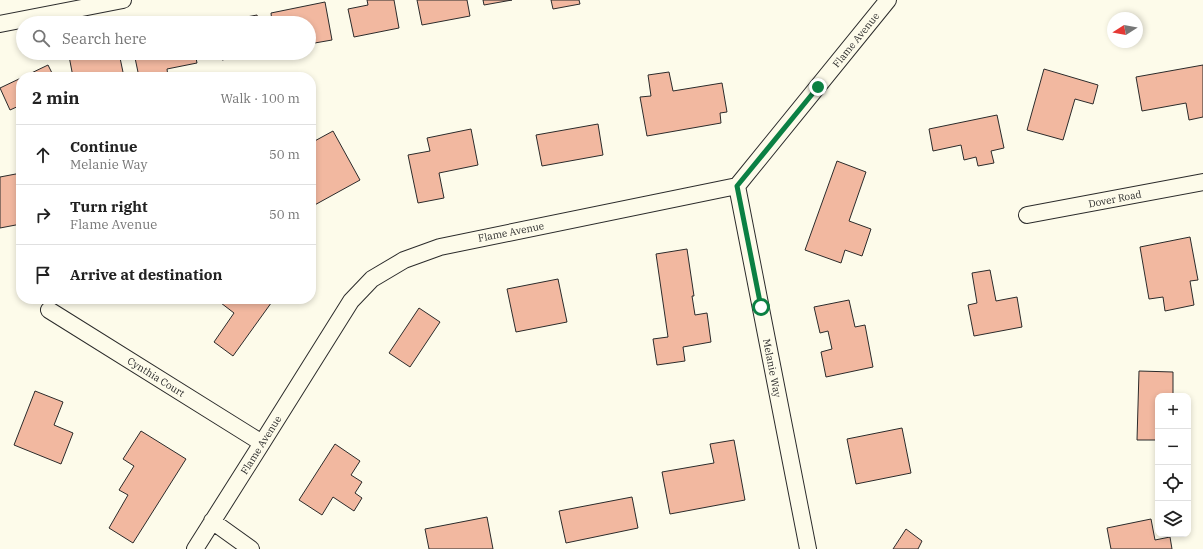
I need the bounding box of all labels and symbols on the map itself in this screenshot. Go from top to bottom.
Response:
street label: Flame Avenue [830,10,882,70]
north arrow [1107,12,1143,48]
route end [809,78,827,96]
street label: Dover Road [1087,187,1143,211]
street label: Flame Avenue [477,219,545,245]
route start [752,298,770,316]
street label: Melanie Way [760,338,784,399]
street label: Cynthia Court [125,354,187,400]
street label: Flame Avenue [238,413,284,477]

